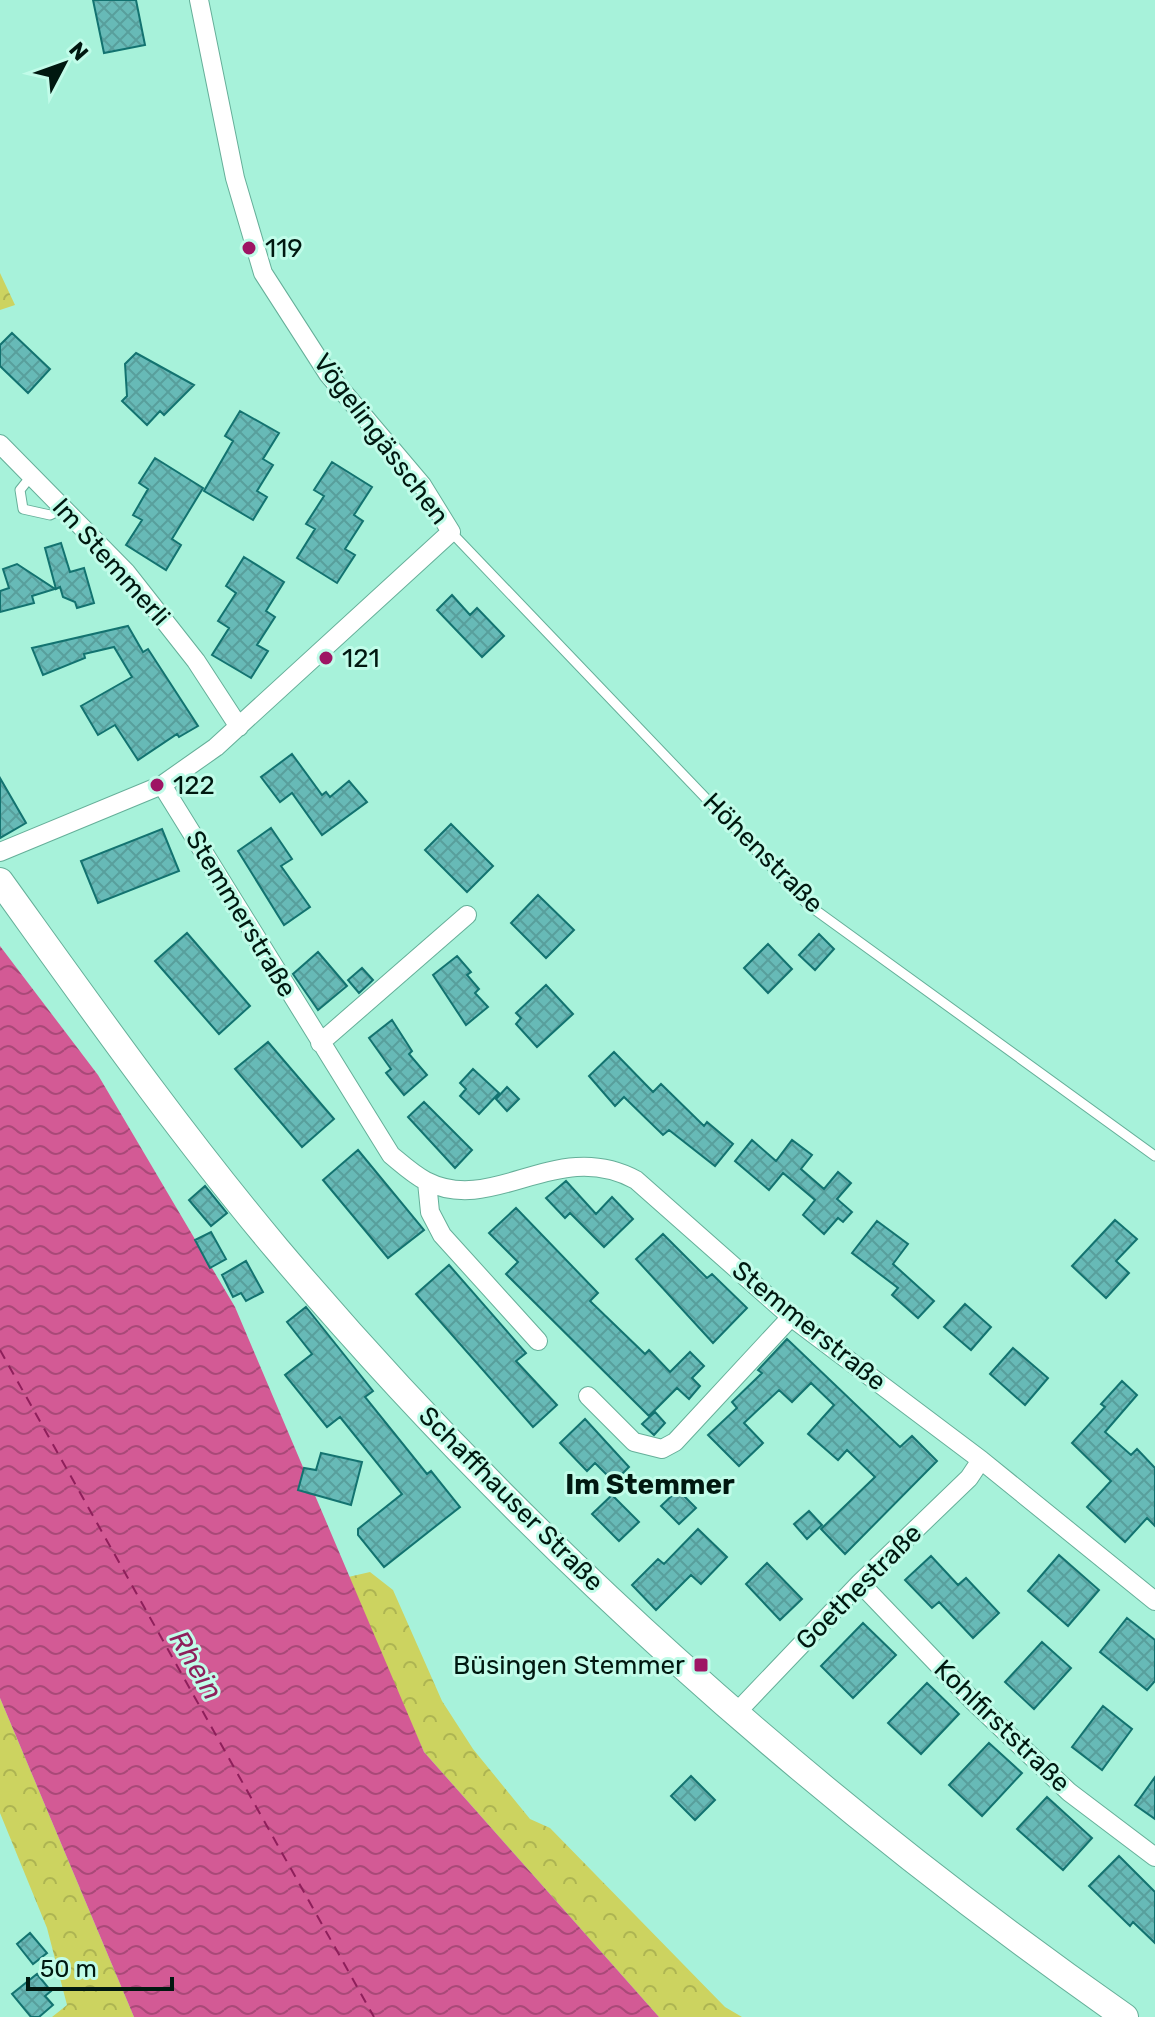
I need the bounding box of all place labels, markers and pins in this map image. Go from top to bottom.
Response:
place label: 119 [265,233,303,264]
marker: 119 [240,239,258,257]
place label: 121 [342,643,380,674]
marker: 121 [317,649,335,667]
place label: 122 [173,770,215,801]
marker: 122 [148,776,166,794]
place label: Büsingen Stemmer [453,1650,685,1681]
marker: Büsingen Stemmer [692,1656,710,1674]

